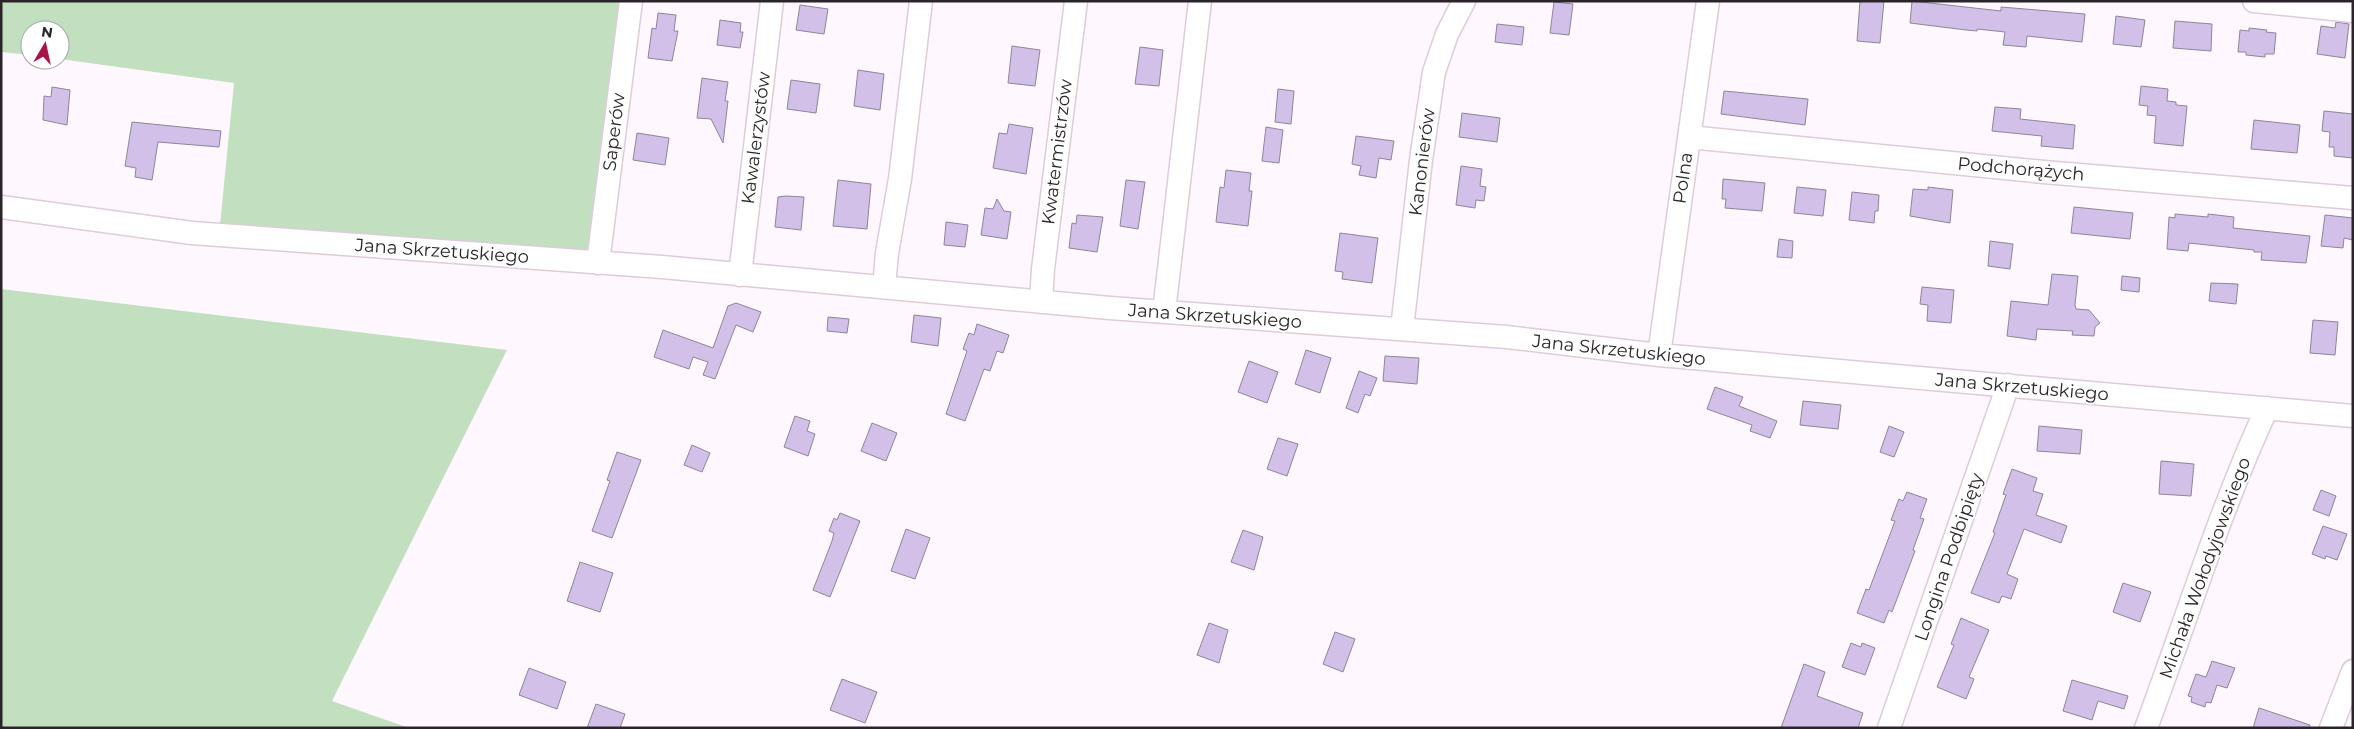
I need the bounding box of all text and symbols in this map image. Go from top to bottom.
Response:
north arrow [20,20,70,70]
text: N [40,22,54,42]
street label: Kawalerzystów [737,70,775,205]
street label: Kwatermistrzów [1037,78,1077,226]
street label: Saperów [598,91,630,172]
street label: Kanonierów [1404,107,1440,217]
street label: Polna [1669,151,1697,205]
street label: Podchorążych [1957,152,2085,186]
street label: Jana Skrzetuskiego [353,234,530,268]
street label: Jana Skrzetuskiego [1126,299,1303,333]
street label: Jana Skrzetuskiego [1530,330,1707,370]
street label: Jana Skrzetuskiego [1933,368,2110,406]
street label: Michała Wołodyjowskiego [2155,454,2255,682]
street label: Longina Podbipięty [1910,470,1988,644]

